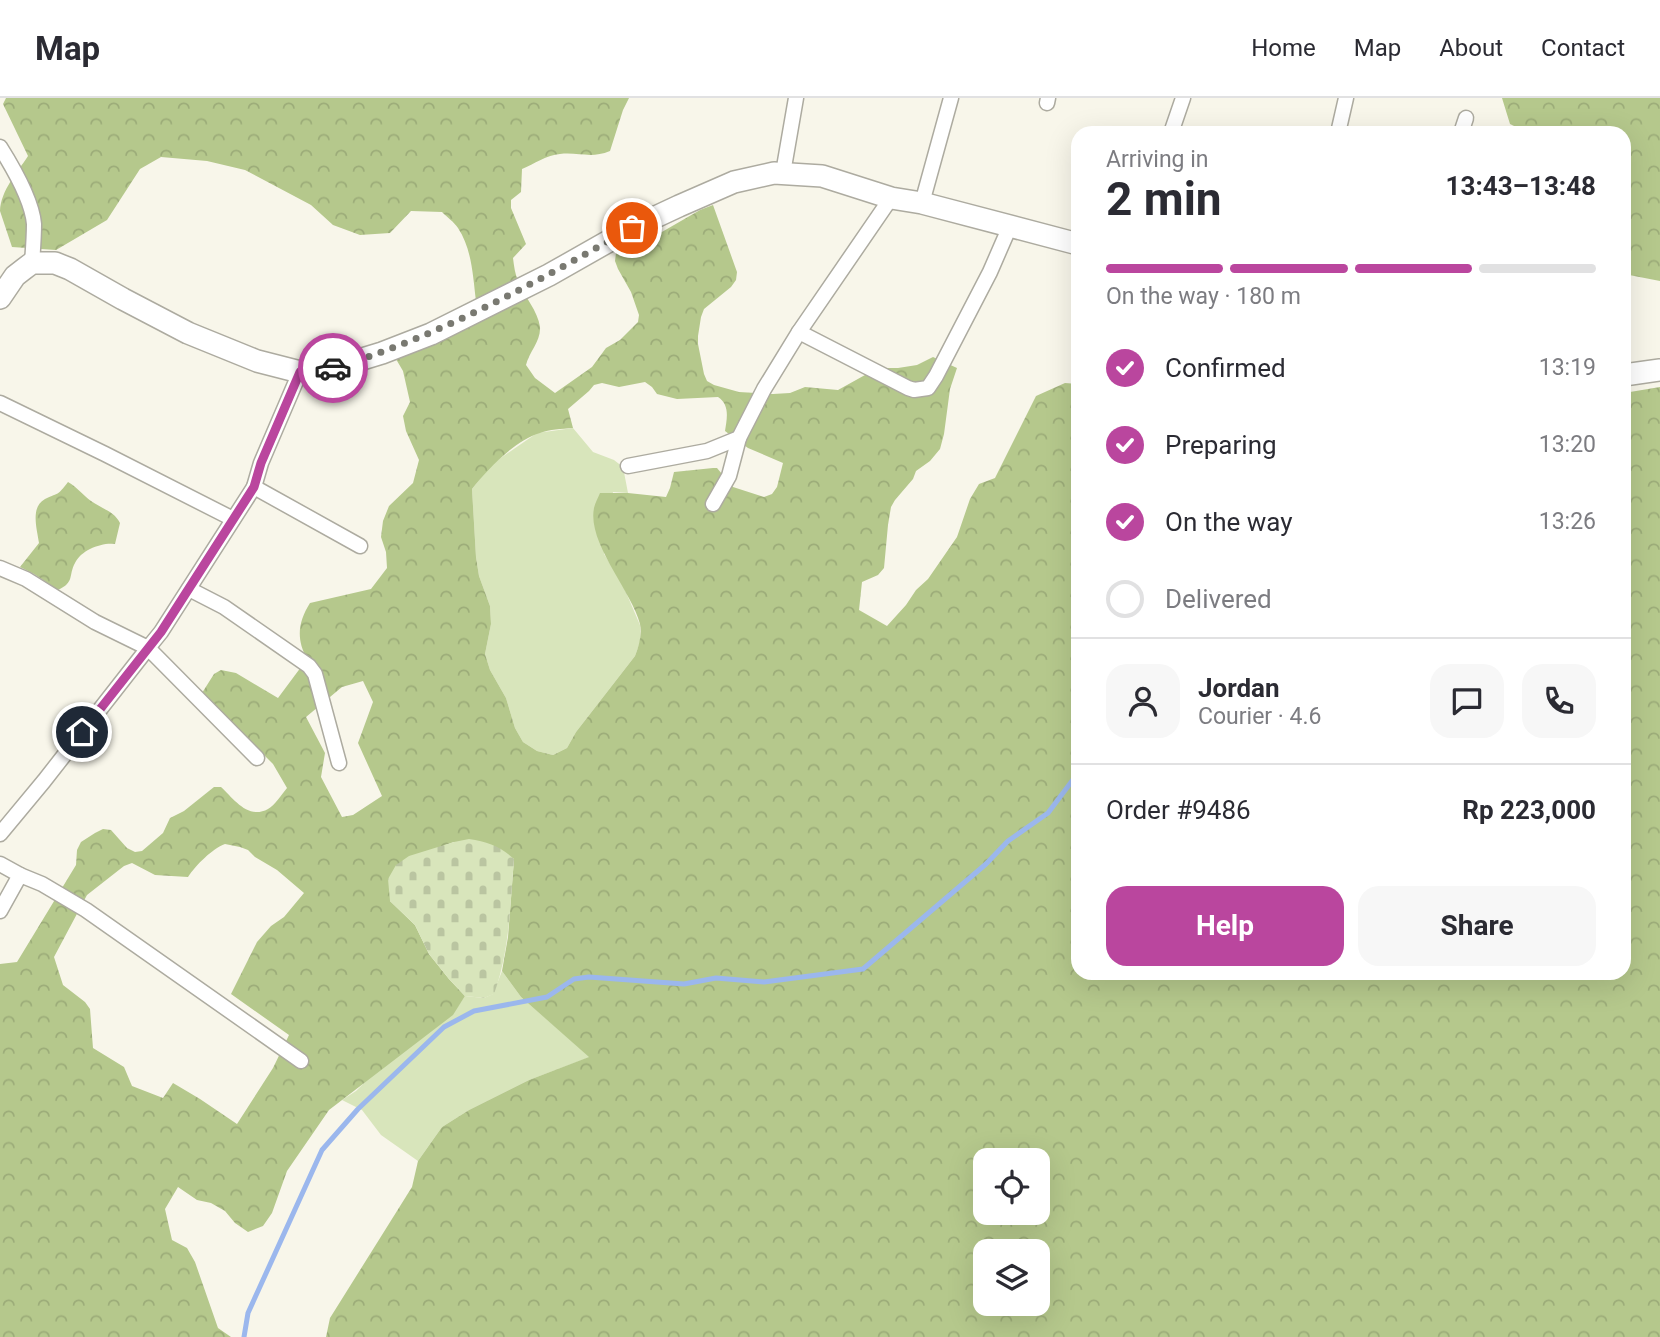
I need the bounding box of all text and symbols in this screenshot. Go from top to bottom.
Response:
text: Map [35,29,100,68]
text: Home [1251,34,1316,62]
text: Map [1354,34,1401,62]
text: About [1439,34,1503,62]
text: Contact [1541,34,1625,62]
text: Arriving in [1106,146,1209,173]
text: 13:43–13:48 [1446,171,1596,201]
text: 2 min [1106,172,1222,226]
pin [602,198,662,258]
icon: bag [613,209,651,247]
text: On the way · 180 m [1106,283,1301,310]
courier [298,333,368,403]
icon: car [314,349,352,387]
icon: check [1106,349,1144,387]
text: Confirmed [1165,353,1286,383]
text: 13:19 [1539,354,1596,381]
icon: check [1106,426,1144,464]
text: Preparing [1165,430,1277,460]
text: 13:20 [1539,431,1596,458]
icon: check [1106,503,1144,541]
text: On the way [1165,507,1293,537]
text: 13:26 [1539,508,1596,535]
text: Delivered [1165,584,1272,614]
button: person [1106,664,1180,738]
button: chat [1430,664,1504,738]
button: phone [1522,664,1596,738]
text: Jordan [1198,673,1280,703]
pin [52,702,112,762]
text: Courier · 4.6 [1198,703,1321,730]
icon: home [63,713,101,751]
text: Order #9486 [1106,795,1251,825]
text: Rp 223,000 [1462,795,1596,825]
button: Help [1106,886,1344,966]
button: Share [1358,886,1596,966]
map controls [973,1148,1050,1316]
button: locate [973,1148,1050,1225]
button: layers [973,1239,1050,1316]

